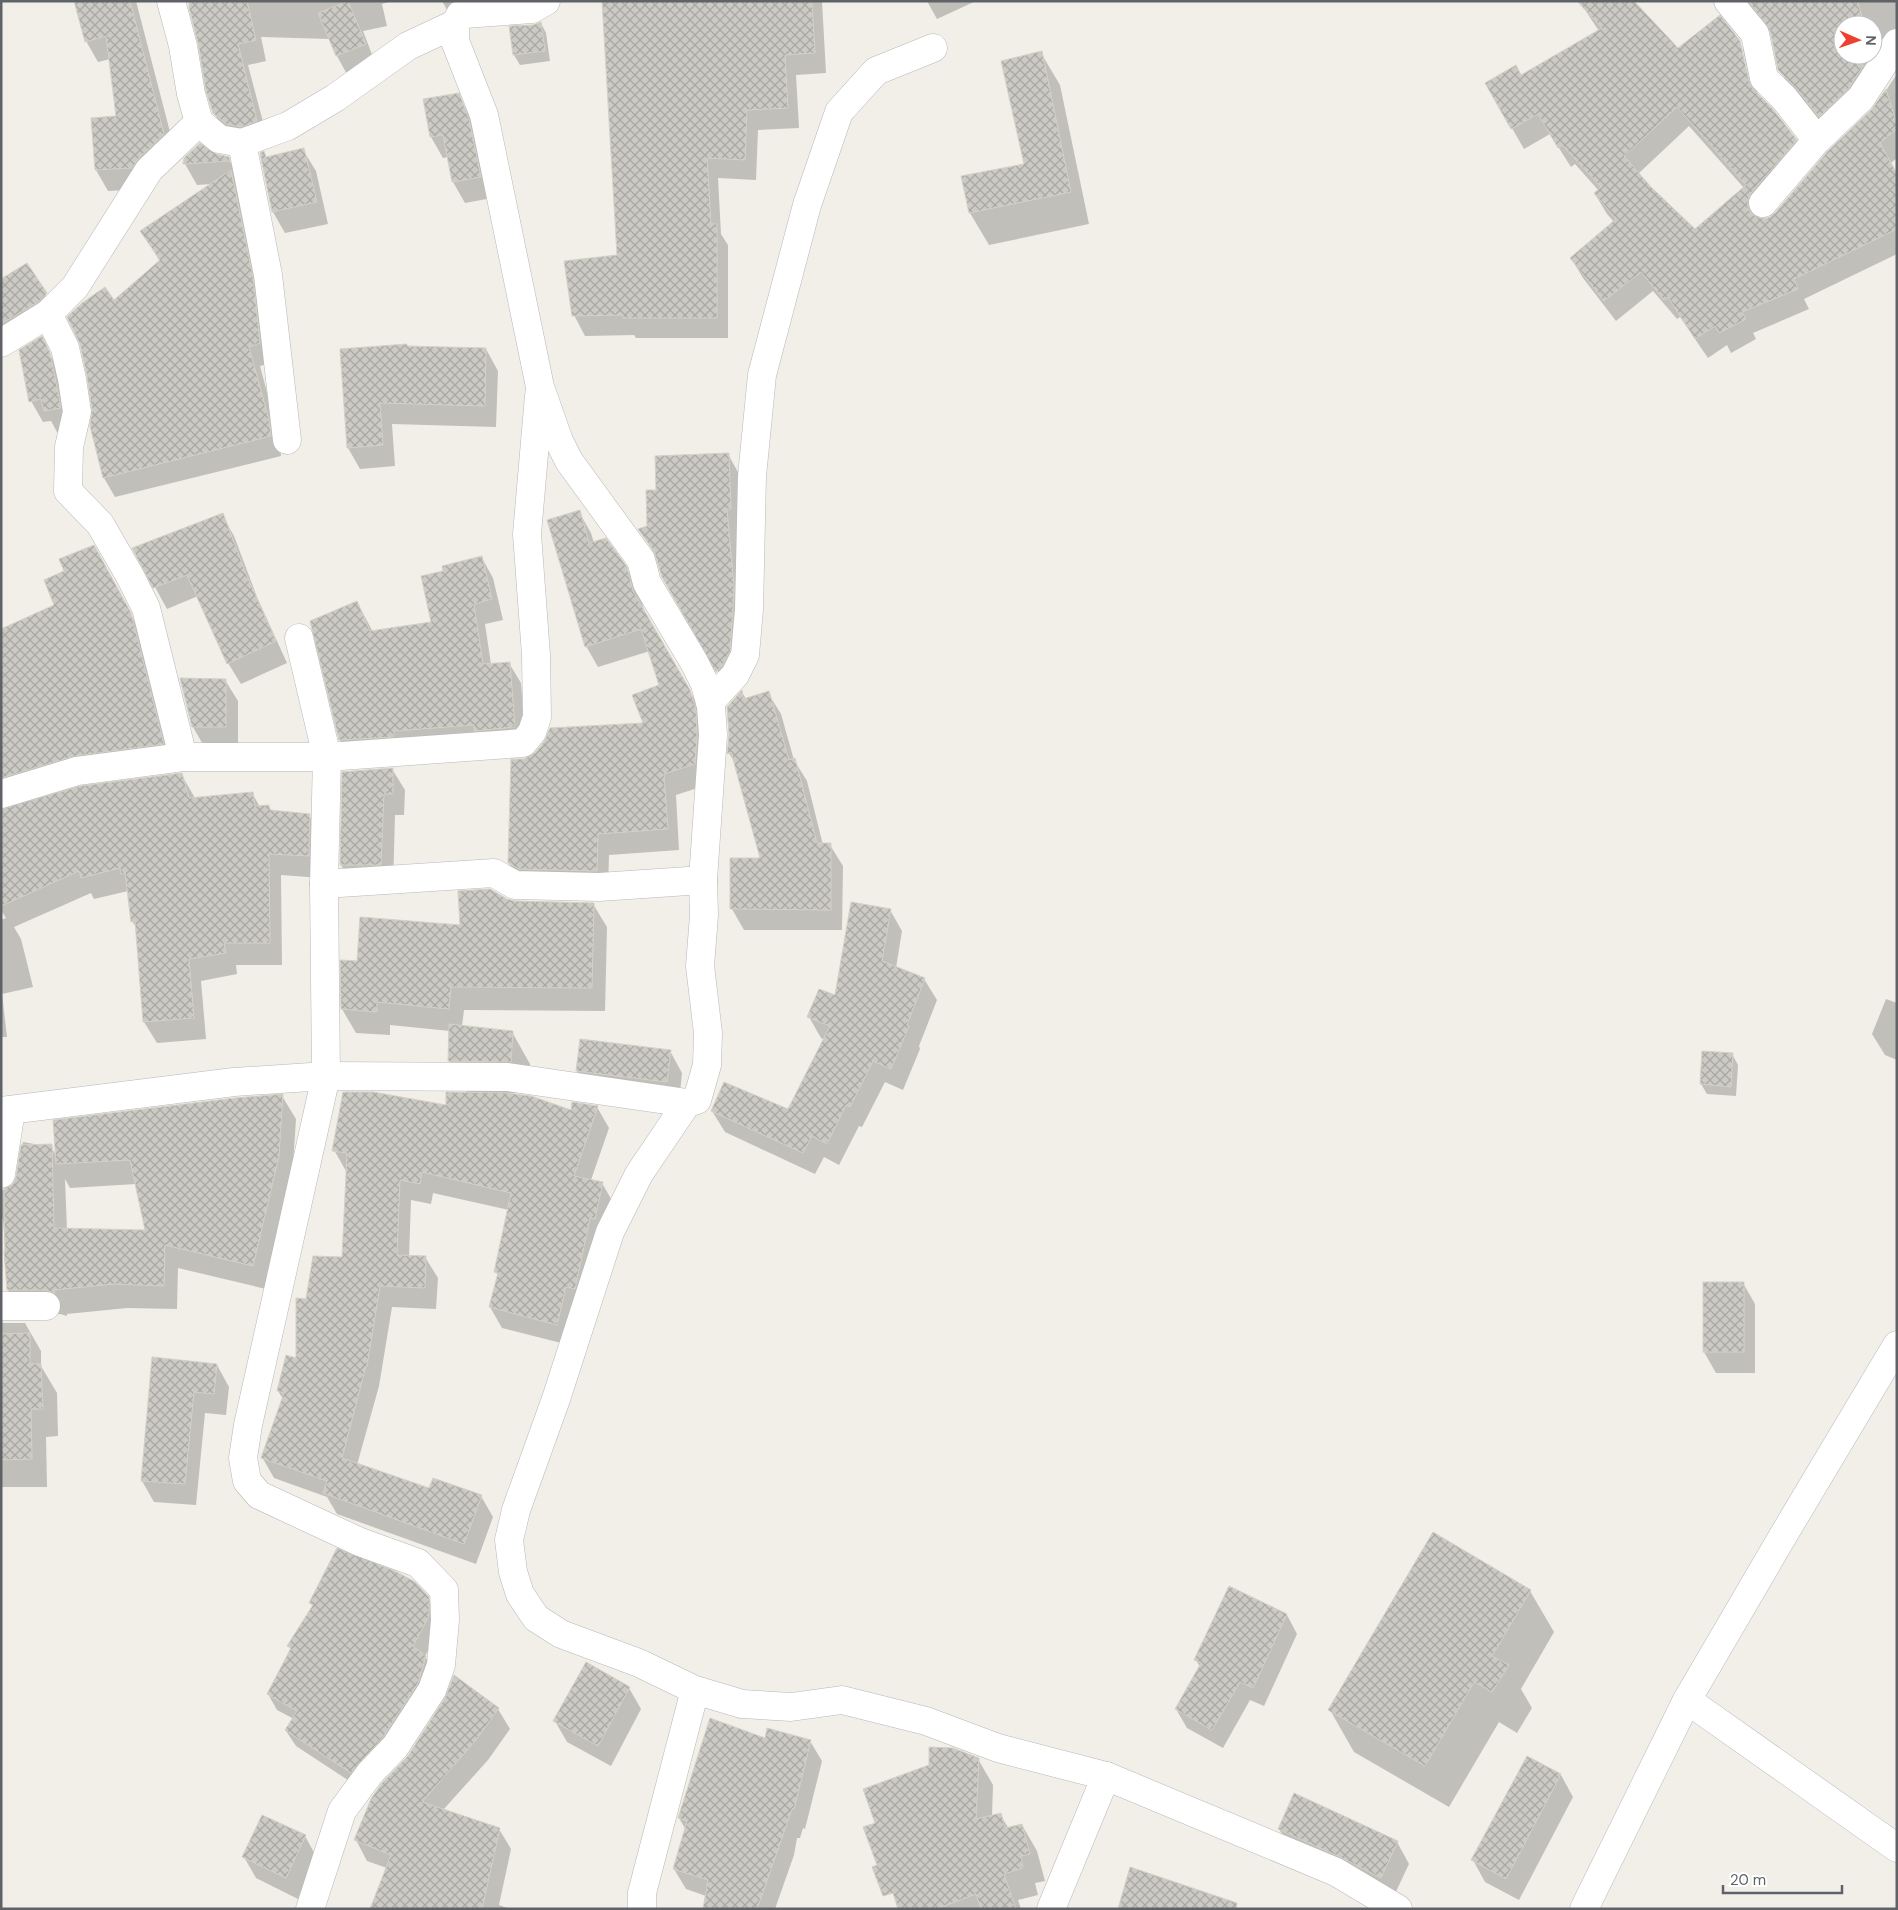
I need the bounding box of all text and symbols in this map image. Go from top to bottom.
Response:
north arrow [1833,15,1883,65]
text: N [1862,35,1880,46]
scale bar [1723,1862,1842,1894]
text: 20 m [1730,1870,1766,1890]

